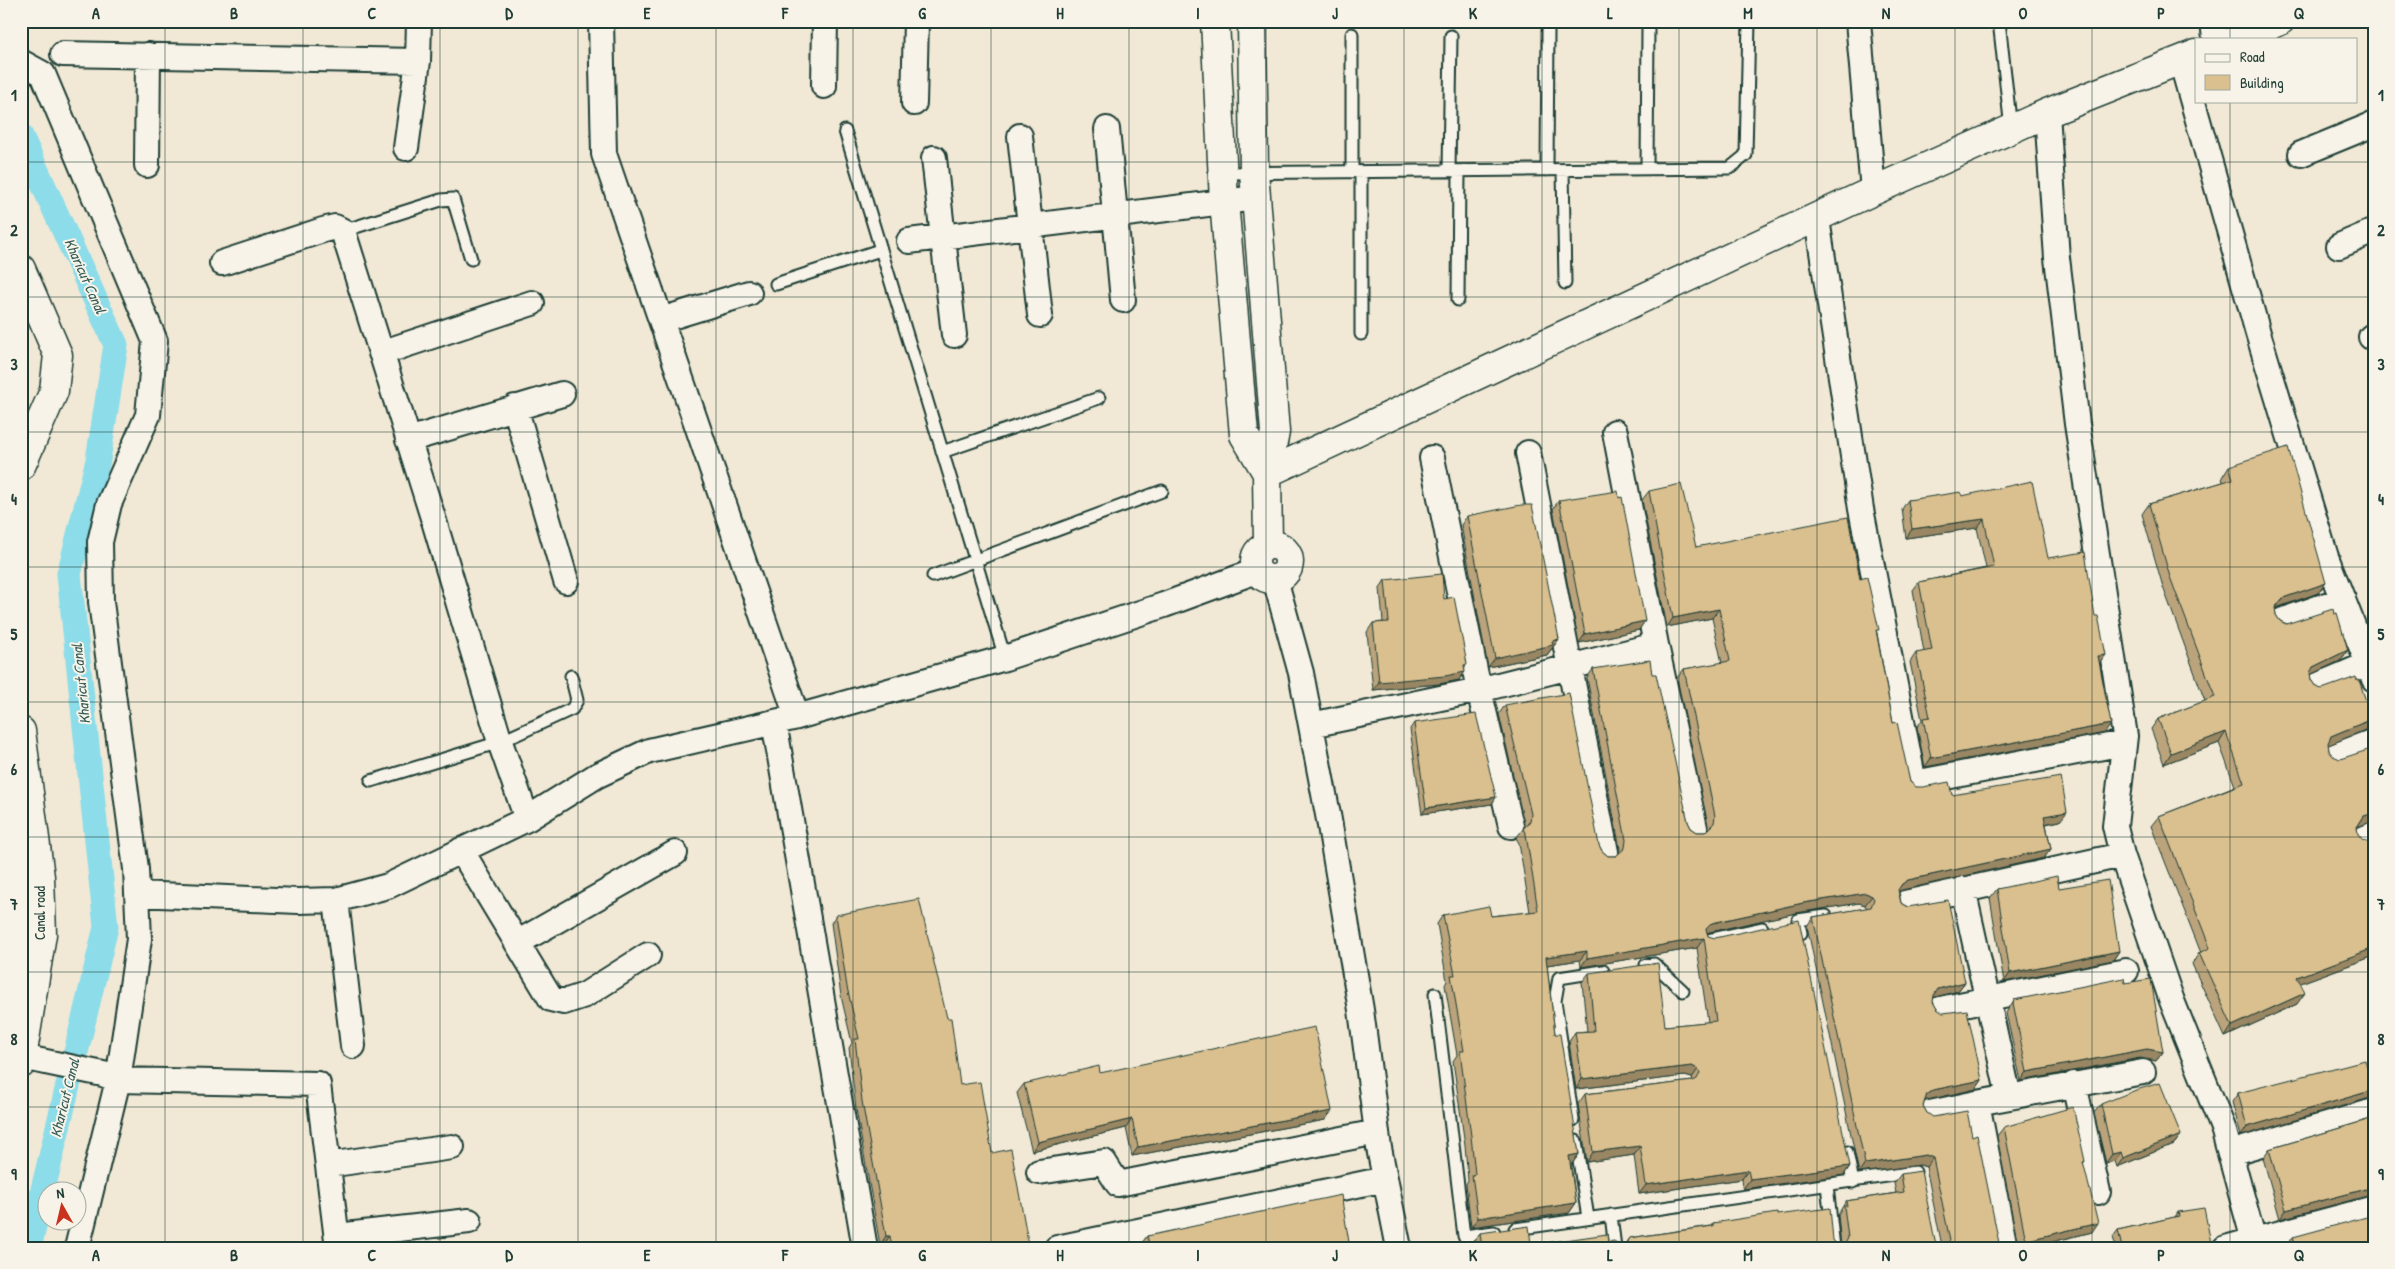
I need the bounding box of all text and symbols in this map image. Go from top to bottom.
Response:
text: A [92,2,100,24]
text: B [230,2,238,24]
text: C [368,2,377,24]
text: D [505,2,513,24]
text: E [643,2,651,24]
text: F [781,2,789,24]
text: G [918,2,926,24]
text: H [1056,2,1064,24]
text: I [1196,2,1200,24]
text: J [1332,2,1338,24]
text: K [1469,2,1478,24]
text: L [1607,2,1613,24]
text: M [1743,2,1753,24]
text: N [1882,2,1891,24]
text: O [2019,2,2028,24]
text: P [2157,2,2165,24]
text: Q [2294,2,2304,24]
legend [2195,38,2358,102]
text: Road [2240,46,2265,67]
text: Building [2240,72,2284,93]
text: 1 [11,84,17,106]
text: 1 [2378,84,2384,106]
text: 2 [10,219,18,241]
text: 2 [2377,219,2385,241]
water label: Kharicut Canal [60,235,112,318]
text: 3 [10,353,18,375]
text: 3 [2377,353,2385,375]
text: 4 [11,488,17,510]
text: 4 [2378,488,2384,510]
text: 5 [11,623,18,645]
text: 5 [2378,623,2385,645]
water label: Kharicut Canal [66,642,95,725]
text: 6 [11,758,18,780]
text: 6 [2378,758,2385,780]
street label: Canal road [30,886,49,940]
text: 7 [9,893,18,915]
text: 7 [2376,893,2385,915]
text: 8 [11,1028,18,1050]
text: 8 [2378,1028,2385,1050]
water label: Kharicut Canal [45,1055,85,1139]
text: 9 [11,1163,17,1185]
text: 9 [2378,1163,2384,1185]
north arrow [38,1182,88,1232]
text: N [55,1183,66,1203]
text: A [92,1244,100,1266]
text: B [230,1244,238,1266]
text: C [368,1244,377,1266]
text: D [505,1244,513,1266]
text: E [643,1244,651,1266]
text: F [781,1244,789,1266]
text: G [918,1244,926,1266]
text: H [1056,1244,1064,1266]
text: I [1196,1244,1200,1266]
text: J [1332,1244,1338,1266]
text: K [1469,1244,1478,1266]
text: L [1607,1244,1613,1266]
text: M [1743,1244,1753,1266]
text: N [1882,1244,1891,1266]
text: O [2019,1244,2028,1266]
text: P [2157,1244,2165,1266]
text: Q [2294,1244,2304,1266]

